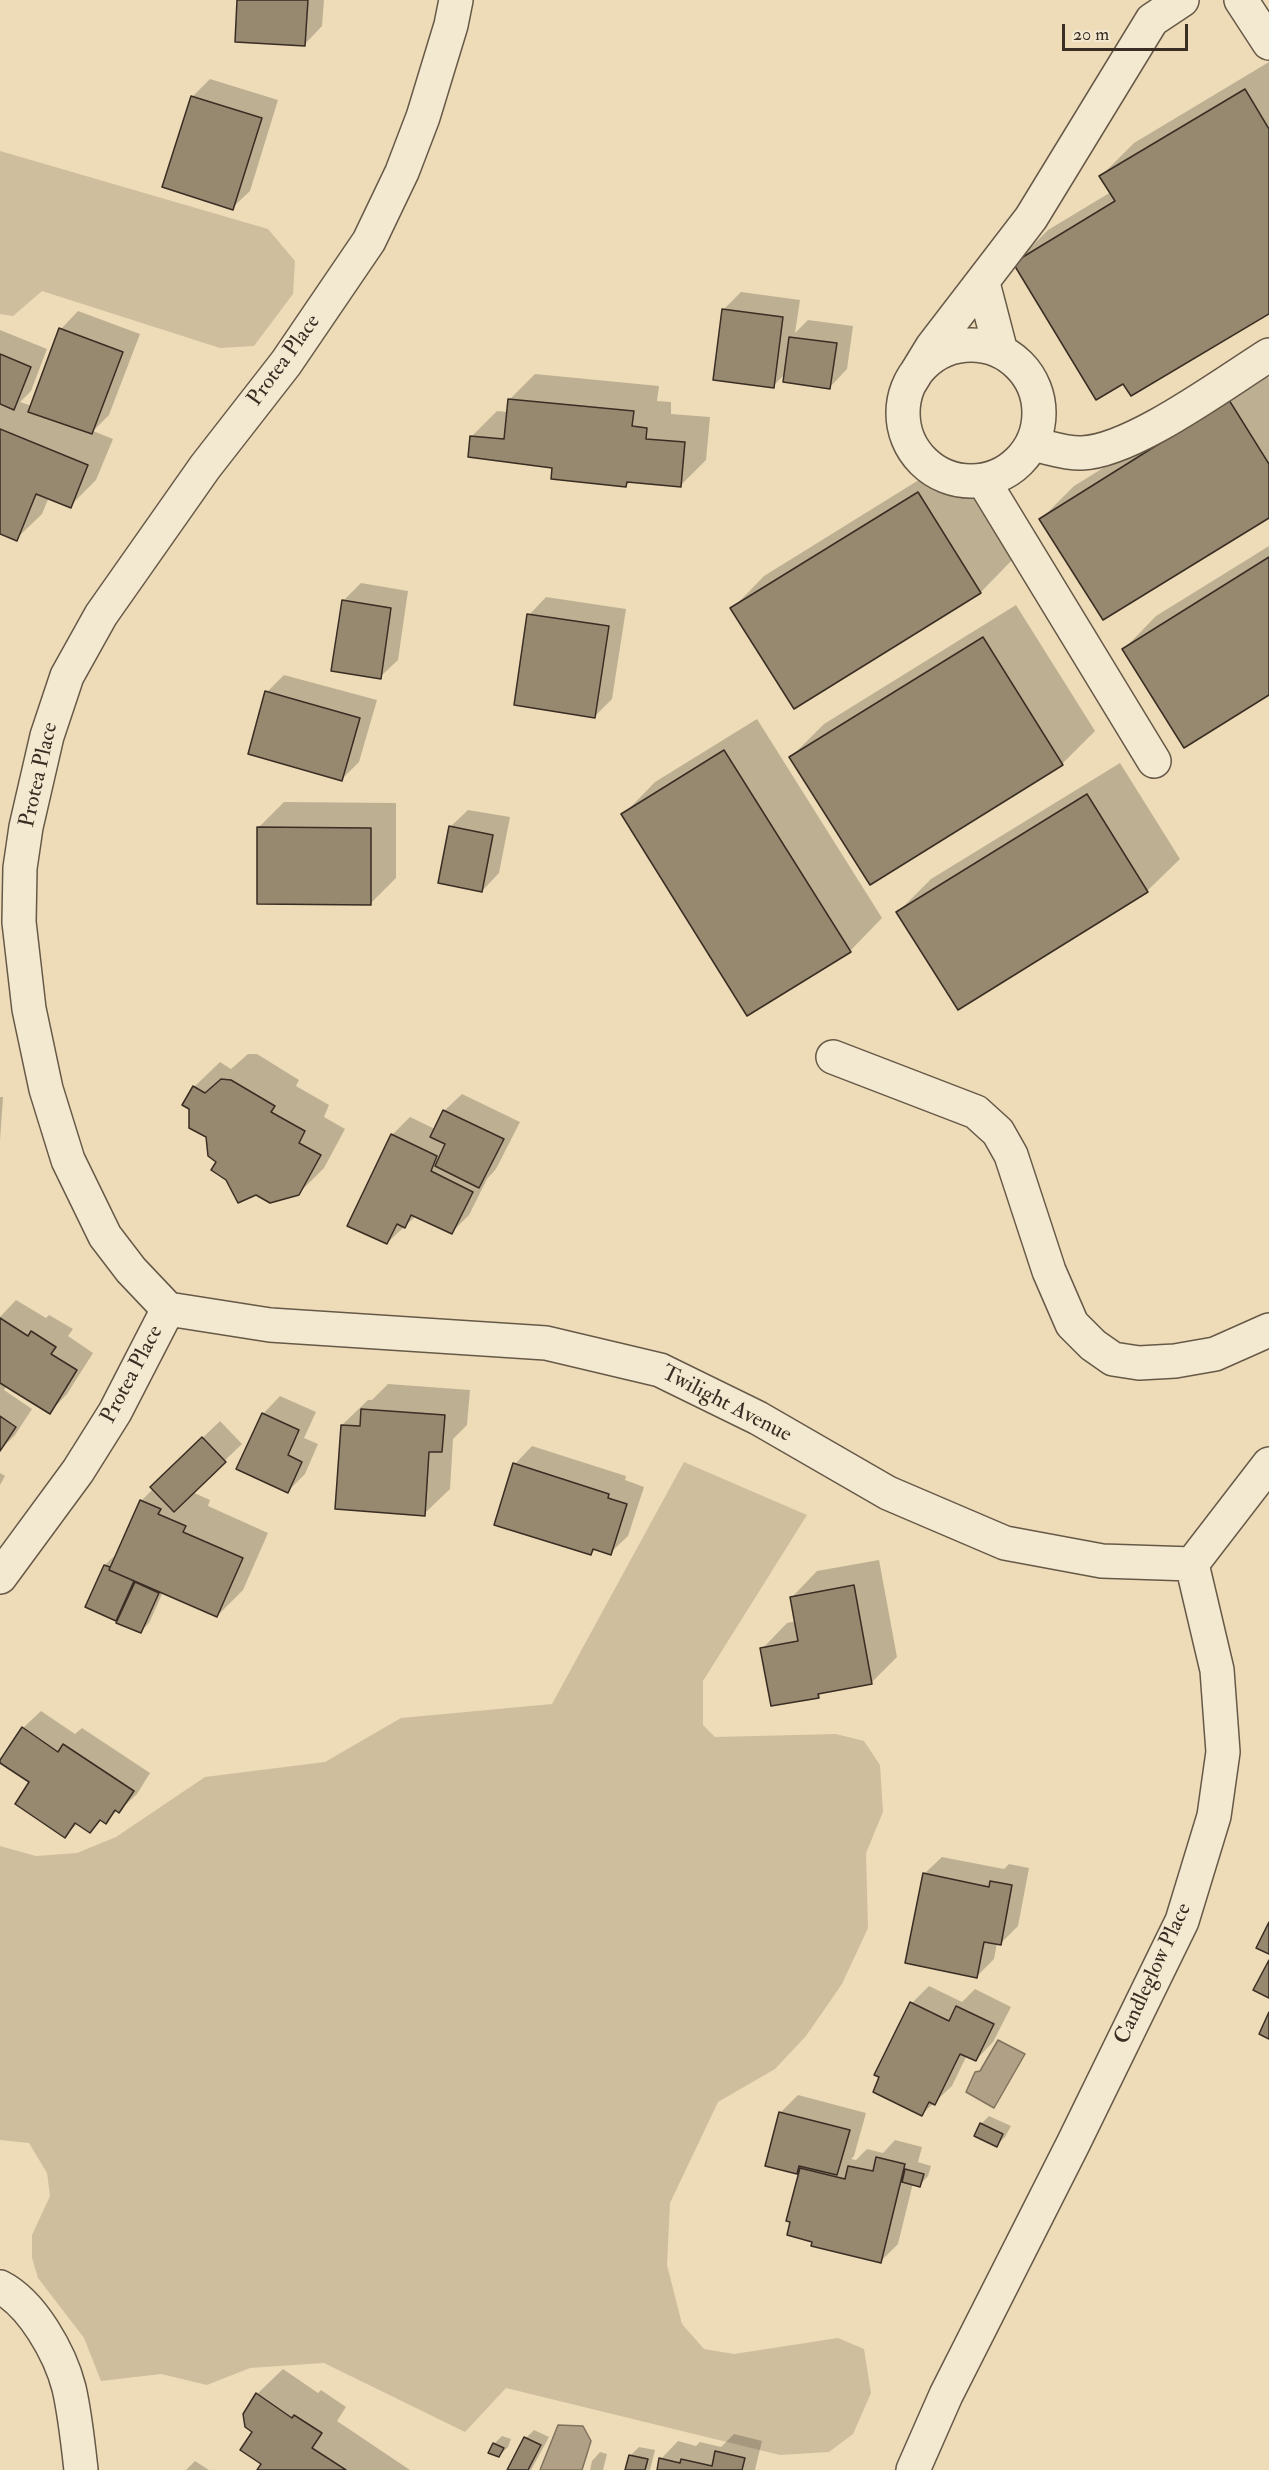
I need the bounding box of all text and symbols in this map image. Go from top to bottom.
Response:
scale bar [1065,12,1191,50]
text: 20 m [1073,23,1109,46]
street label: Protea Place [243,310,327,412]
street label: Protea Place [15,720,65,830]
street label: Protea Place [96,1322,170,1428]
street label: Twilight Avenue [657,1361,795,1449]
street label: Candleglow Place [1110,1899,1198,2049]

